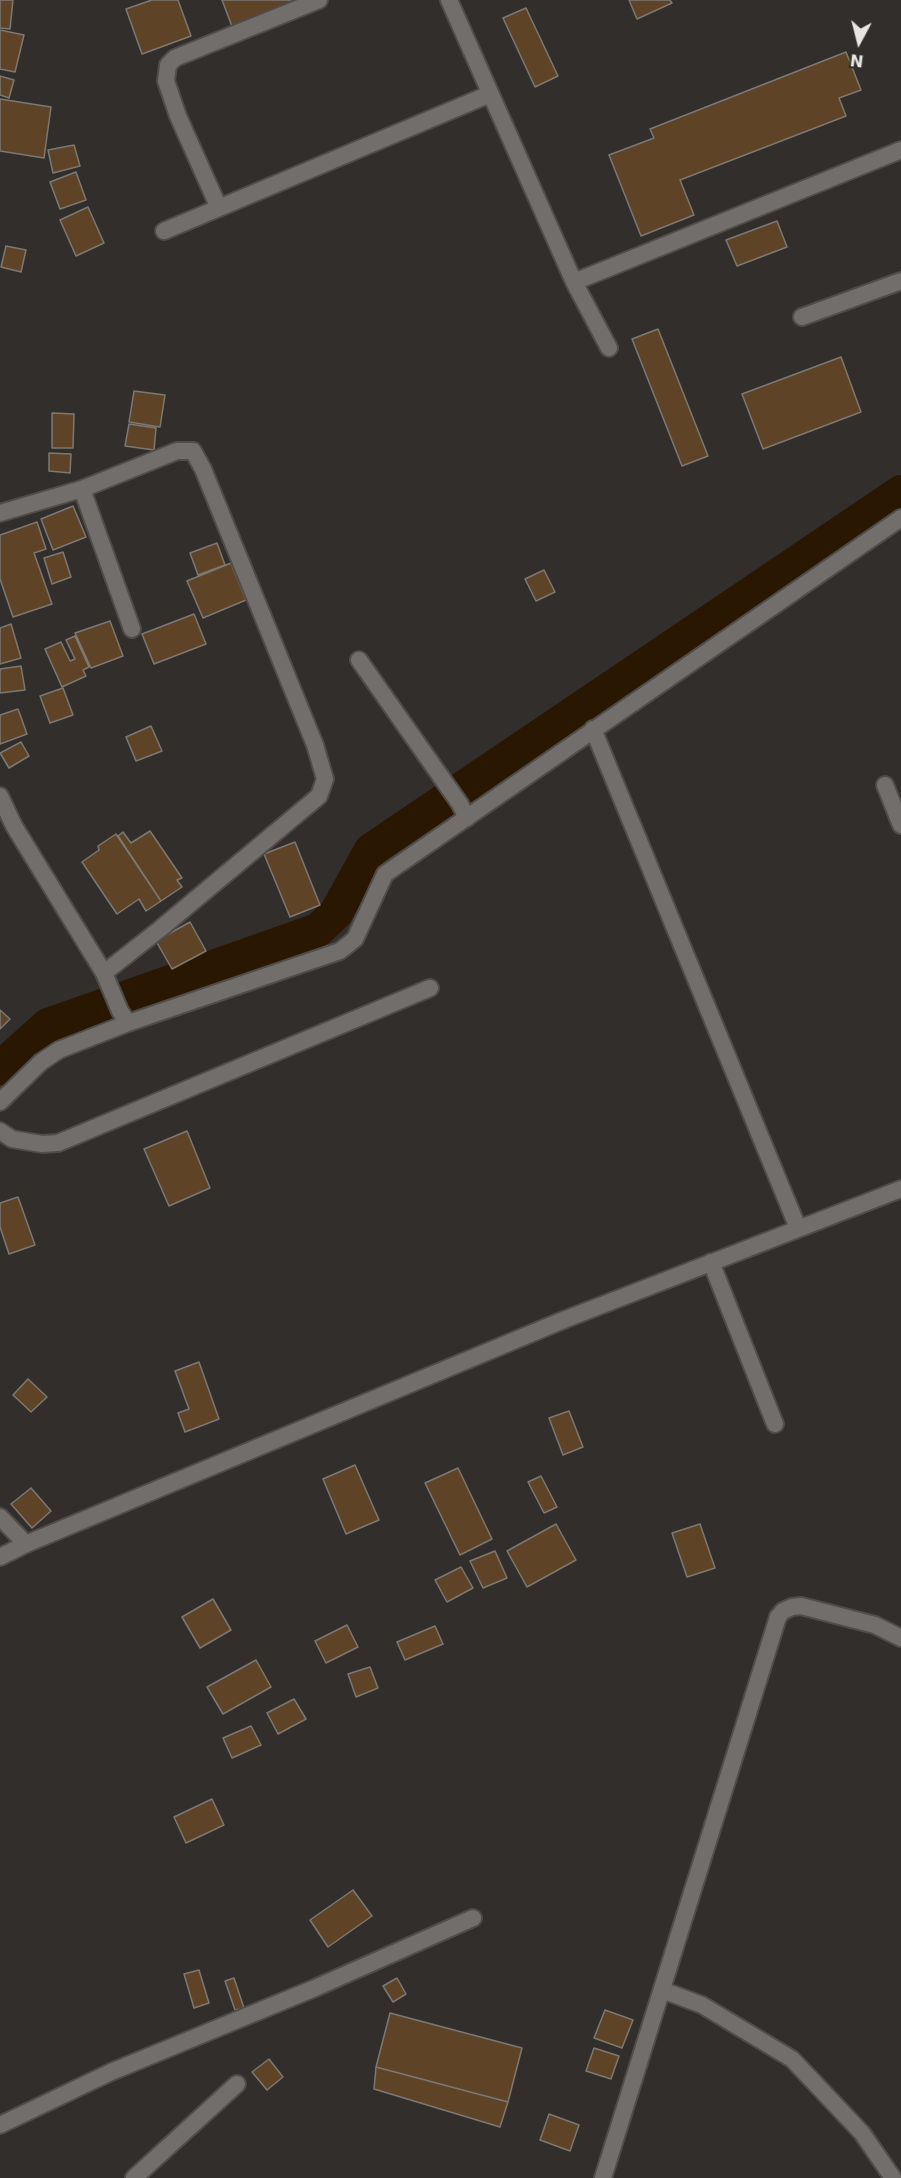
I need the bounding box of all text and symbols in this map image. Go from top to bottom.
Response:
north arrow [829,12,889,72]
text: N [849,50,865,71]

